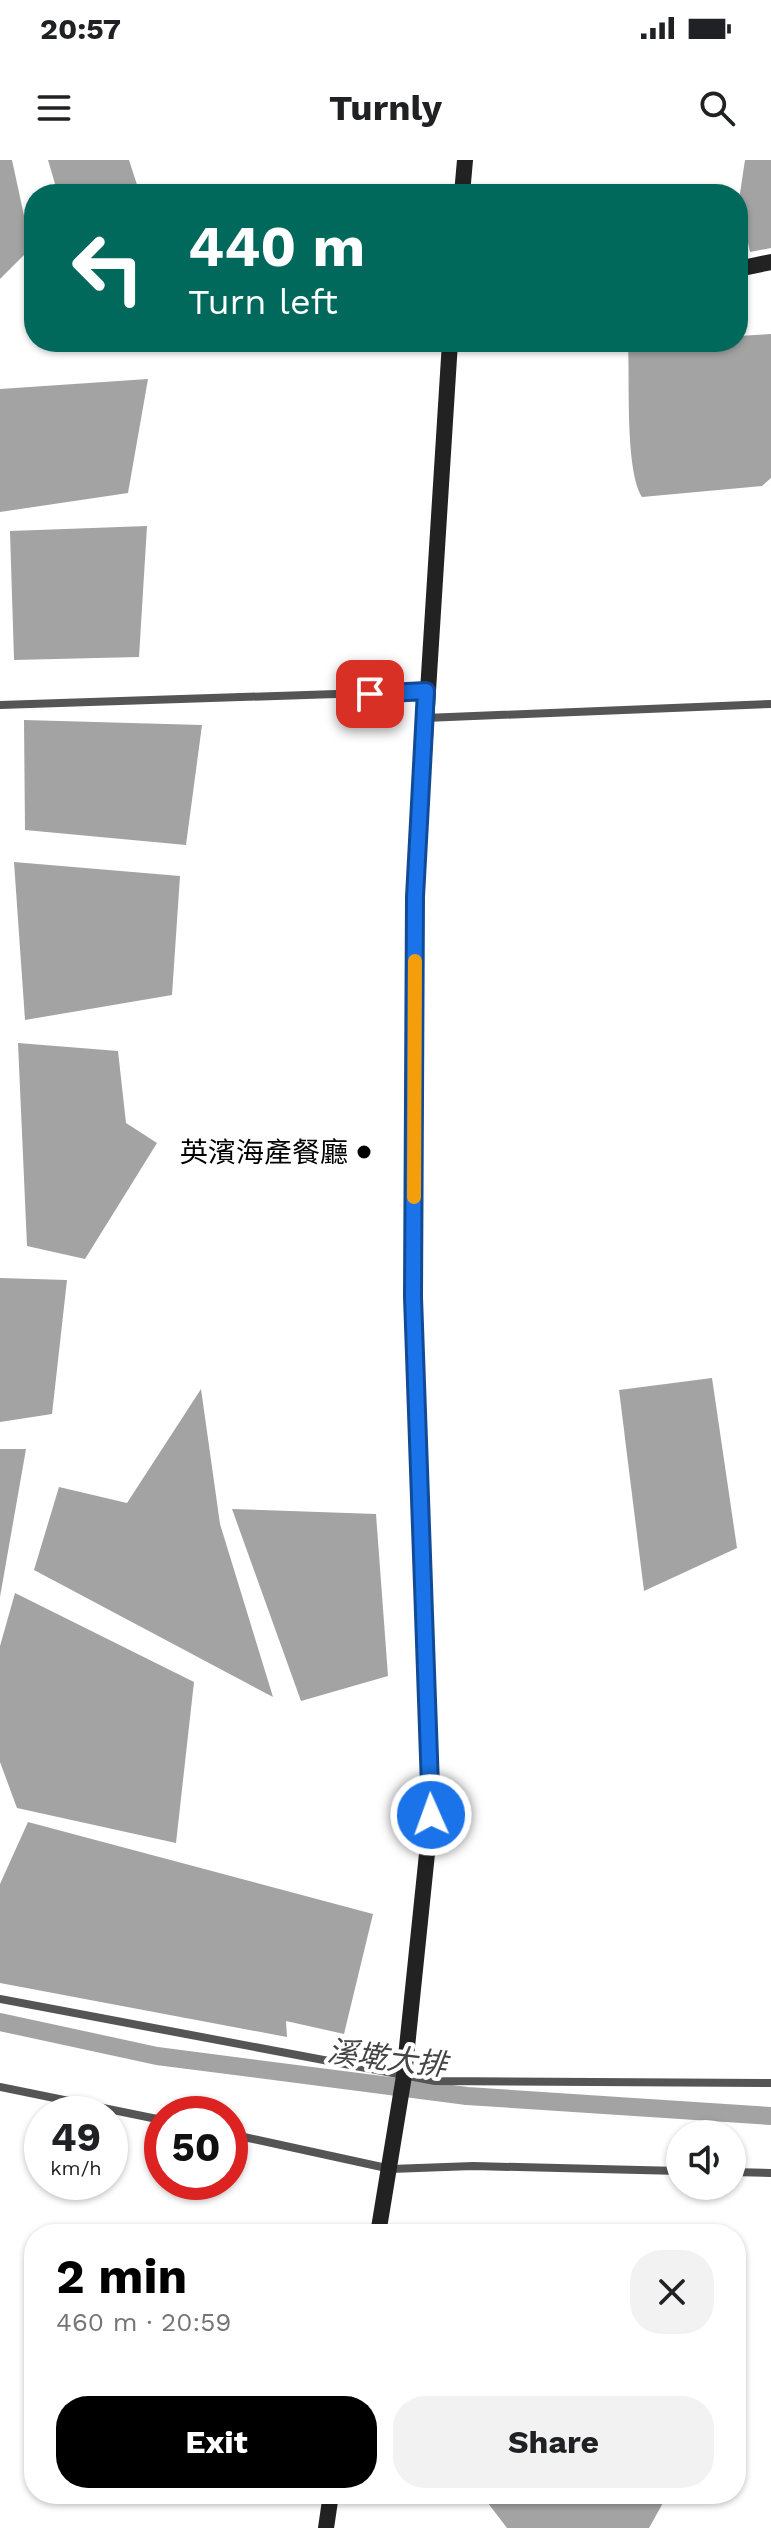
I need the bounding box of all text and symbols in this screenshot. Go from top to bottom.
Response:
text: 20:57 [40,11,121,46]
icon: menu [32,86,76,130]
icon: search [695,86,739,130]
text: Turnly [329,87,442,129]
text: 440 m [188,214,365,280]
icon: left [56,216,160,320]
text: Turn left [188,281,338,323]
pin [336,660,404,728]
icon: arrive [348,672,392,716]
place label: 英濱海產餐廳 [180,1136,348,1169]
marker: 英濱海產餐廳 [355,1143,373,1161]
position arrow [389,1773,473,1857]
water label: 溪墘大排 [325,2033,453,2083]
speed limit sign: 50 [144,2096,248,2200]
text: 49 [51,2114,101,2161]
map controls [666,2120,746,2200]
button: sound [666,2120,746,2200]
text: km/h [50,2156,102,2180]
text: 2 min [56,2248,187,2305]
button: close [630,2250,714,2334]
text: 460 m · 20:59 [56,2307,231,2337]
button: Exit [56,2396,377,2488]
button: Share [393,2396,714,2488]

